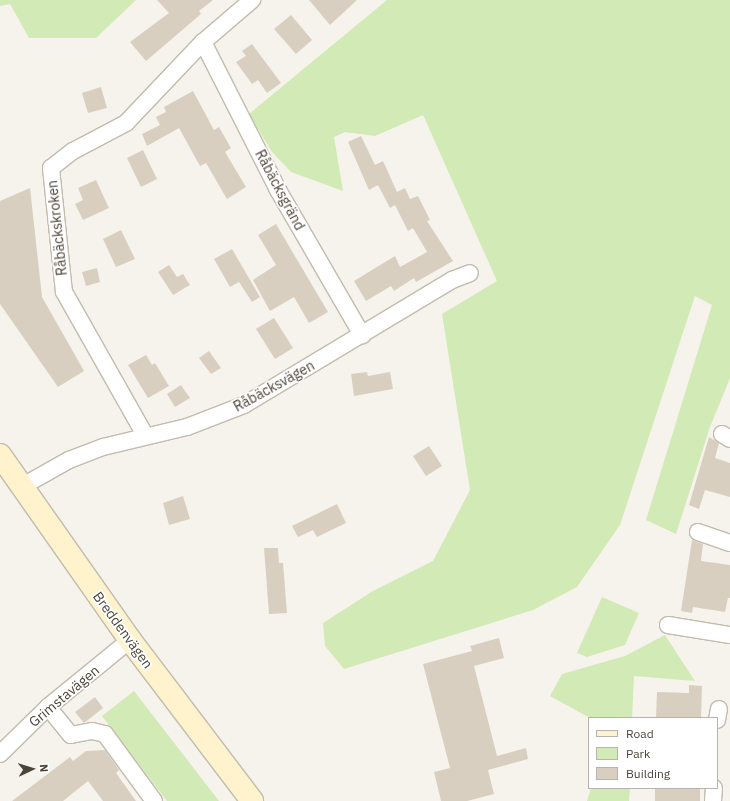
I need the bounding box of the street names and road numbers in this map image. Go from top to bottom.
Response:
street label: Råbäcksgränd [252,147,308,233]
street label: Råbäckskroken [44,179,70,277]
street label: Råbäcksvägen [231,357,317,415]
street label: Breddenvägen [90,588,156,672]
street label: Grimstavägen [25,662,103,730]

